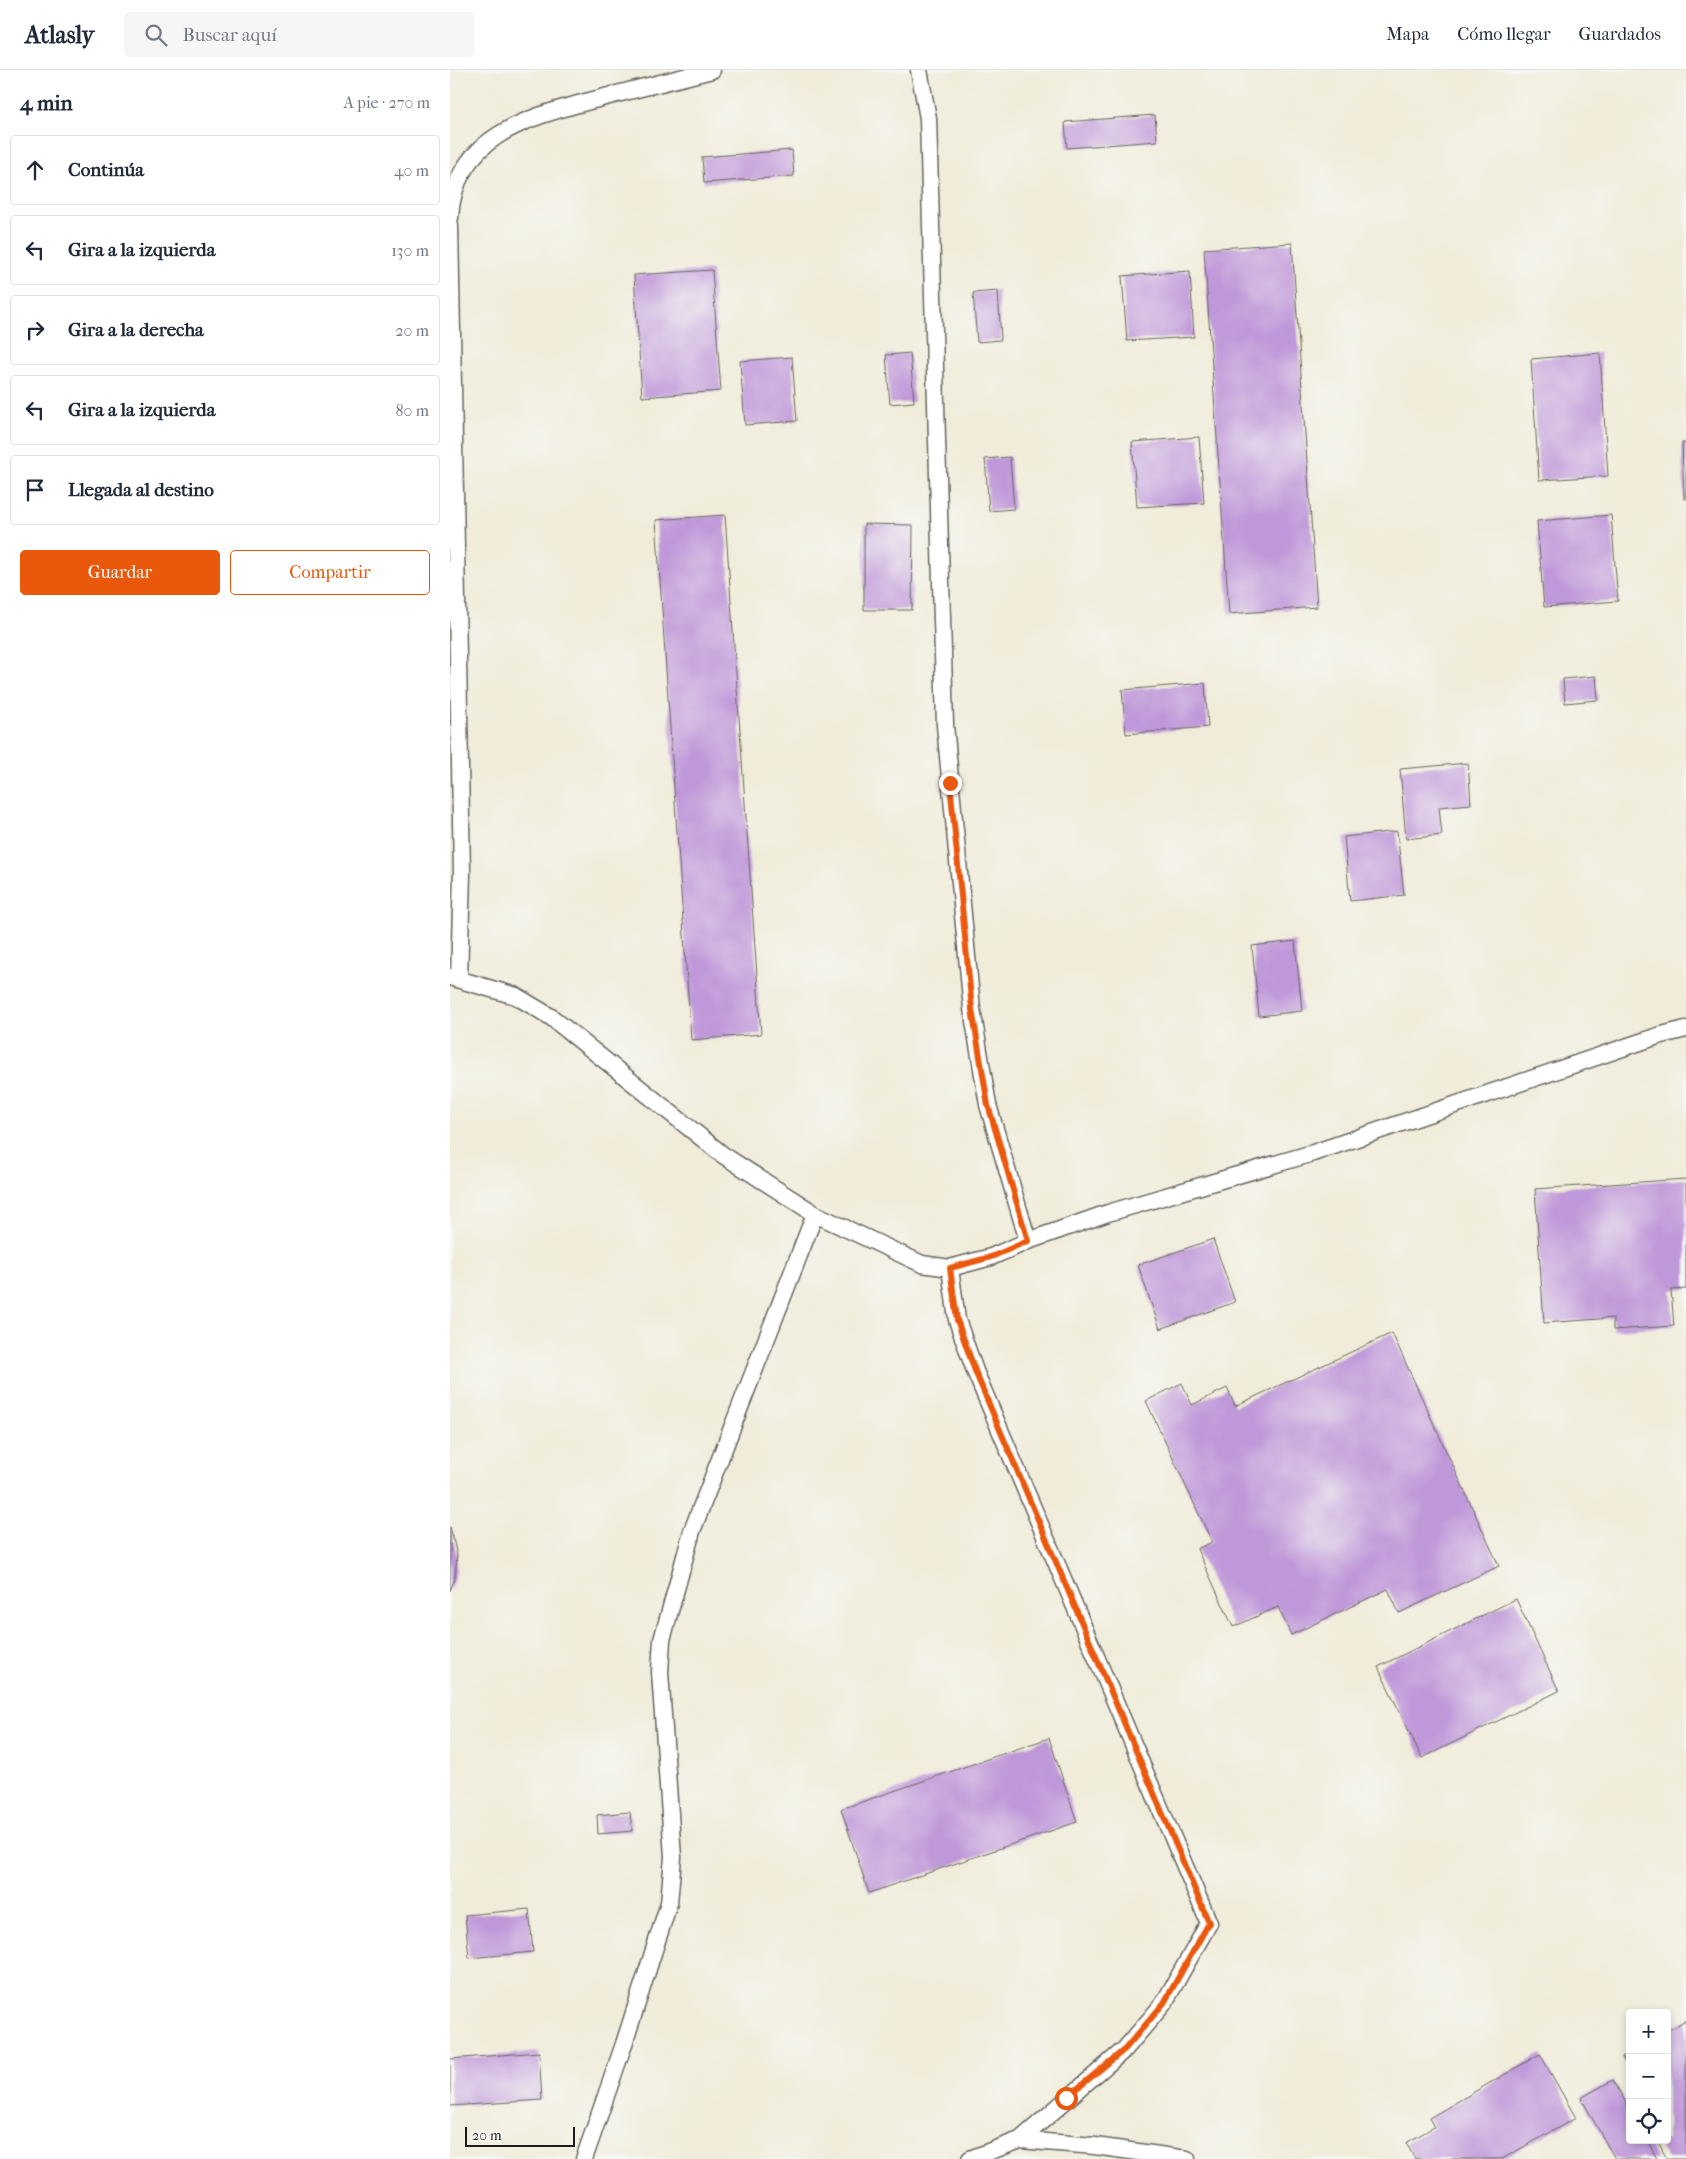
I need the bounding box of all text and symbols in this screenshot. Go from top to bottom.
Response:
search box [124,12,474,57]
text: Atlasly [25,21,94,49]
icon: search [142,21,170,49]
text: Buscar aquí [182,24,277,46]
text: Mapa [1386,24,1429,45]
text: Cómo llegar [1457,24,1551,45]
text: Guardados [1579,24,1661,45]
text: 4 min [20,91,73,115]
text: A pie · 270 m [344,93,430,112]
icon: ahead [21,156,49,184]
text: Continúa [68,159,144,181]
text: 40 m [394,161,429,180]
icon: left [21,236,49,264]
text: Gira a la izquierda [68,239,215,261]
text: 130 m [391,241,429,260]
icon: right [21,316,49,344]
text: Gira a la derecha [68,319,204,341]
text: 20 m [395,321,429,340]
icon: left [21,396,49,424]
text: Gira a la izquierda [68,399,215,421]
text: 80 m [395,401,429,420]
icon: arrive [21,476,49,504]
text: Llegada al destino [68,479,214,501]
button: Guardar [20,550,220,595]
button: Compartir [230,550,430,595]
route end [939,772,962,795]
map controls [1626,2009,1671,2144]
button: + [1626,2009,1671,2054]
button: − [1626,2054,1671,2099]
route start [1055,2087,1078,2110]
button: locate [1626,2099,1671,2144]
scale bar [465,2124,575,2147]
text: 20 m [472,2127,502,2144]

